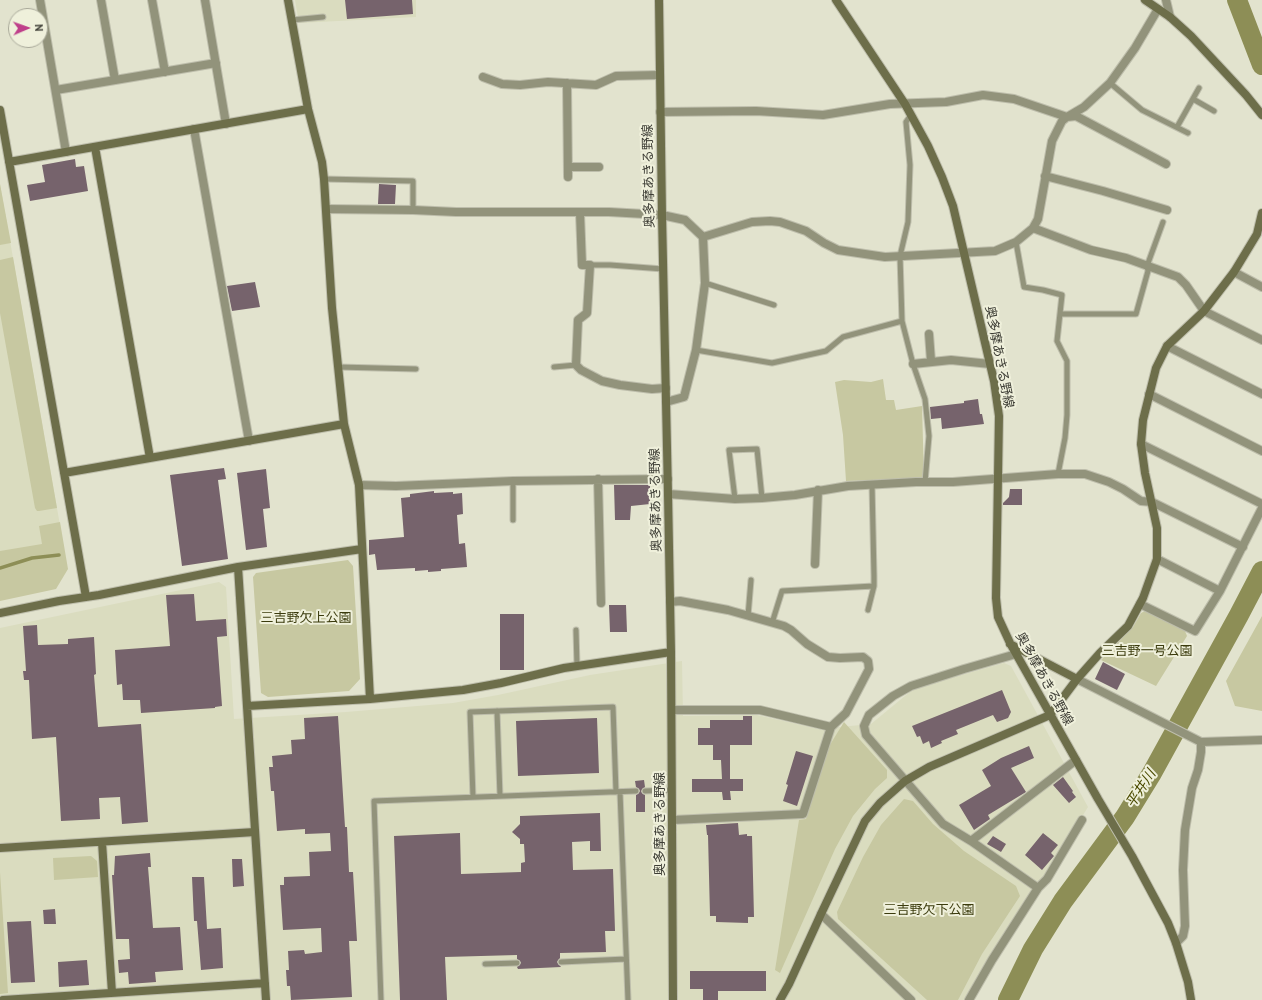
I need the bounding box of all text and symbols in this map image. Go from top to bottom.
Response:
north arrow [8,8,48,48]
text: N [32,24,46,31]
street label: 奥多摩あきる野線 [640,124,658,228]
street label: 奥多摩あきる野線 [981,304,1017,410]
street label: 奥多摩あきる野線 [647,448,665,552]
park label: 三吉野欠上公園 [261,610,351,626]
street label: 奥多摩あきる野線 [1012,630,1076,728]
park label: 三吉野一号公園 [1102,643,1192,659]
water label: 平井川 [1123,767,1159,811]
street label: 奥多摩あきる野線 [652,772,668,876]
park label: 三吉野欠下公園 [884,902,974,918]

